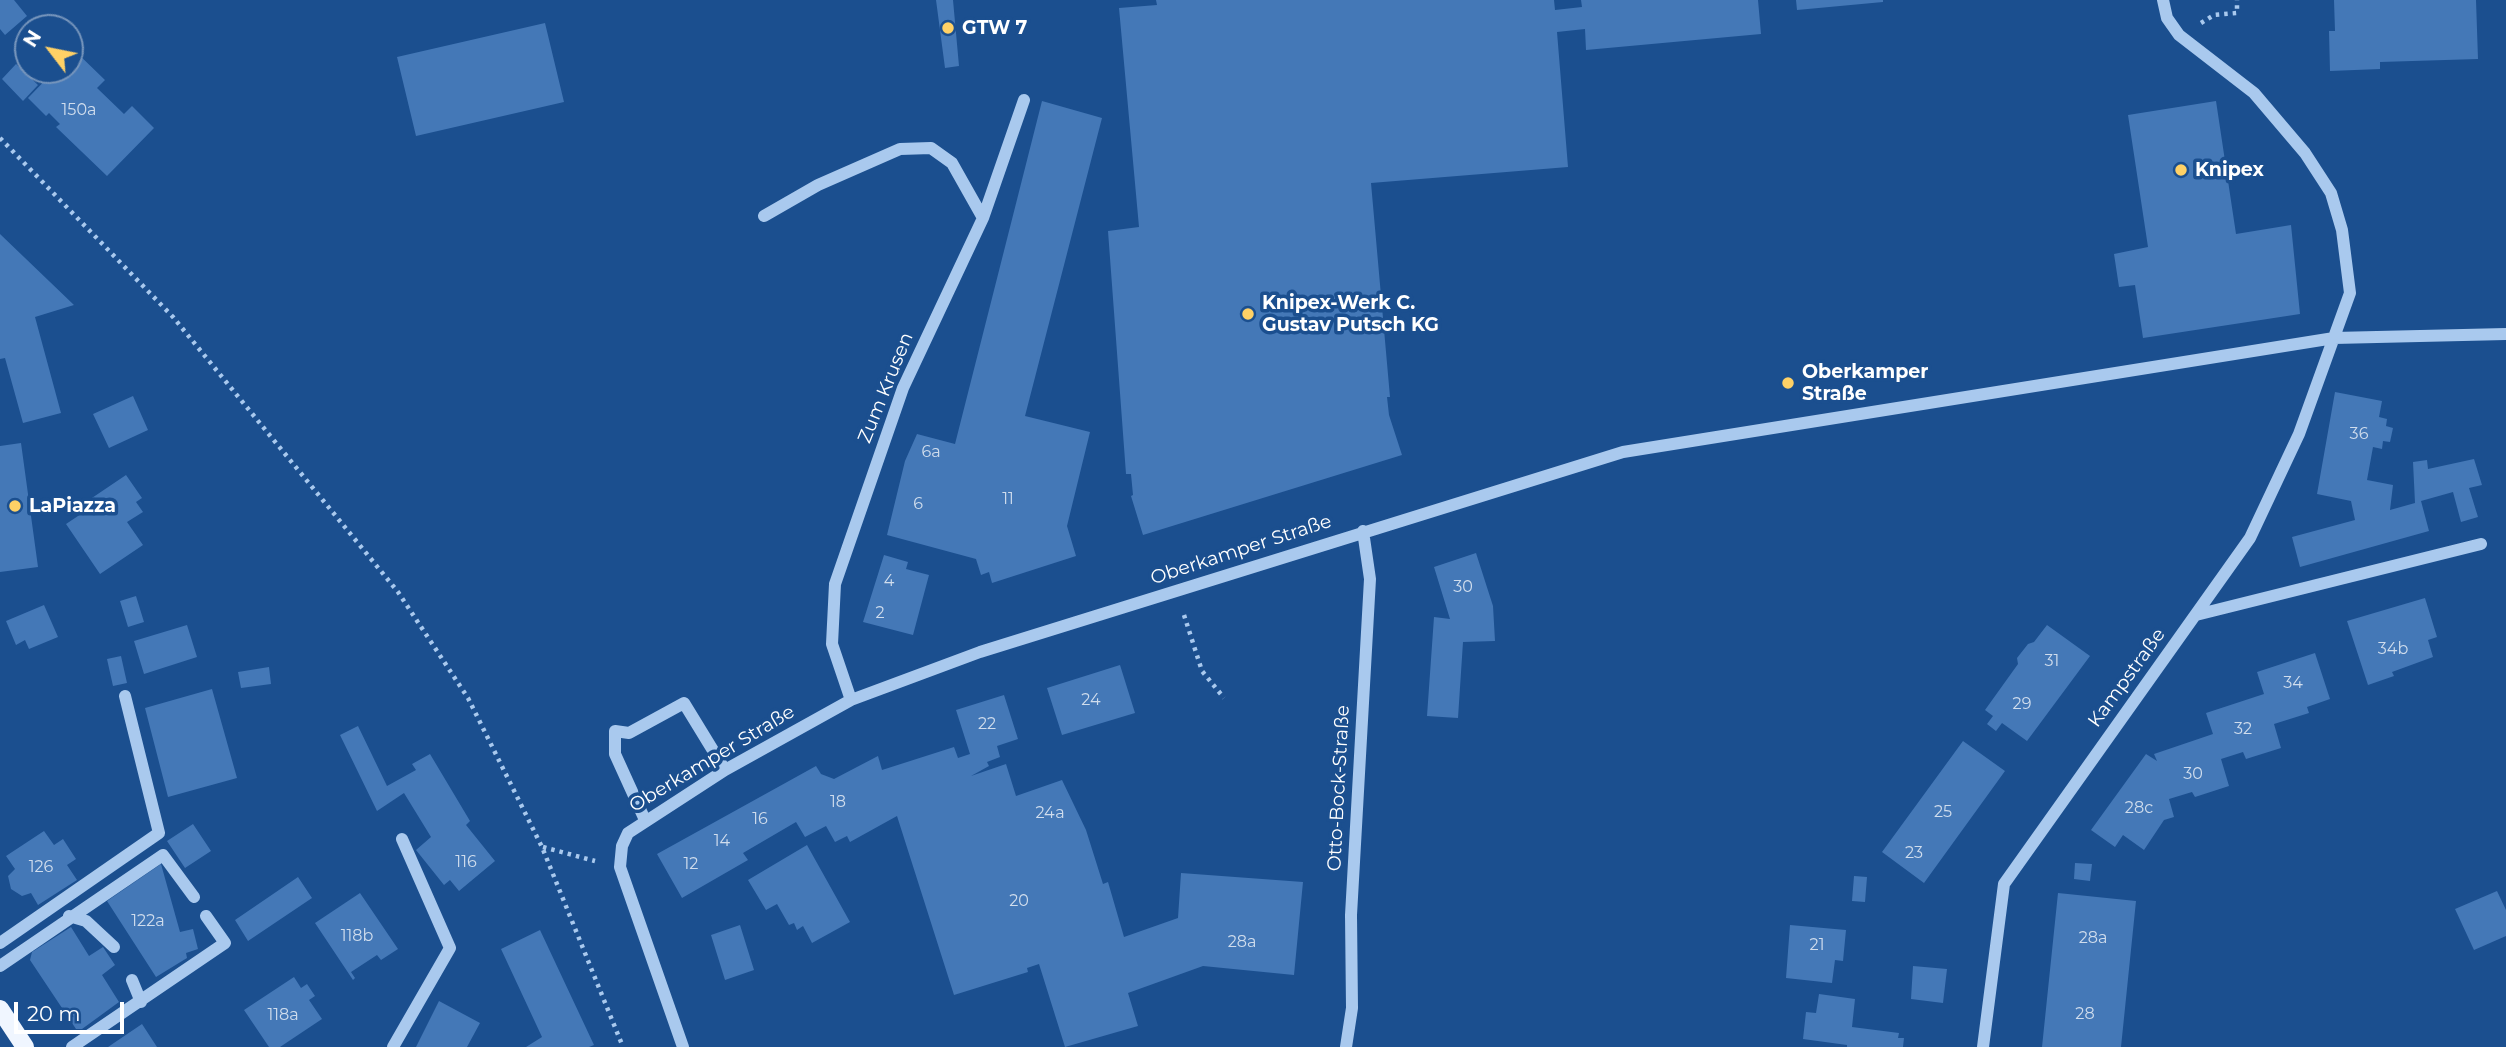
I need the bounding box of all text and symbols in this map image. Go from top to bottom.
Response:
north arrow [14,14,84,84]
place label: GTW 7 [962,17,1027,39]
marker: GTW 7 [940,20,956,36]
text: N [19,26,46,51]
house number: 150a [62,100,96,120]
place label: Knipex [2195,159,2264,181]
marker: Knipex [2173,162,2189,178]
place label: Knipex-Werk C. Gustav Putsch KG [1262,292,1439,336]
marker: Knipex-Werk C. Gustav Putsch KG [1240,306,1256,322]
street label: Zum Krusen [853,329,919,447]
place label: Oberkamper Straße [1802,361,1928,405]
marker: Oberkamper Straße [1780,375,1796,391]
house number: 36 [2350,424,2368,444]
house number: 6a [921,442,941,462]
house number: 11 [1002,489,1014,509]
house number: 6 [913,494,923,514]
place label: LaPiazza [29,495,116,517]
marker: LaPiazza [7,498,23,514]
street label: Oberkamper Straße [1148,510,1334,590]
house number: 4 [884,571,894,591]
house number: 30 [1453,577,1473,597]
house number: 2 [875,603,885,623]
street label: Kampstraße [2083,624,2171,732]
house number: 34b [2378,639,2408,659]
house number: 31 [2045,651,2059,671]
house number: 34 [2283,673,2303,693]
house number: 24 [1081,690,1101,710]
house number: 29 [2013,694,2031,714]
street label: Oberkamper Straße [625,701,799,817]
street label: Otto-Bock-Straße [1323,704,1355,872]
house number: 22 [978,714,996,734]
house number: 32 [2234,719,2252,739]
house number: 30 [2183,764,2203,784]
house number: 18 [830,792,846,812]
house number: 28c [2125,798,2153,818]
house number: 25 [1934,802,1952,822]
house number: 24a [1035,803,1065,823]
house number: 16 [752,809,768,829]
house number: 14 [714,831,730,851]
house number: 23 [1905,843,1923,863]
house number: 116 [455,852,477,872]
house number: 12 [684,854,698,874]
house number: 126 [29,857,53,877]
house number: 20 [1009,891,1029,911]
house number: 122a [131,911,165,931]
house number: 118b [341,926,373,946]
house number: 28a [2079,928,2107,948]
house number: 28a [1228,932,1256,952]
house number: 21 [1810,935,1824,955]
scale bar [18,988,128,1032]
text: 20 m [27,1001,81,1026]
house number: 28 [2075,1004,2095,1024]
house number: 118a [267,1005,299,1025]

